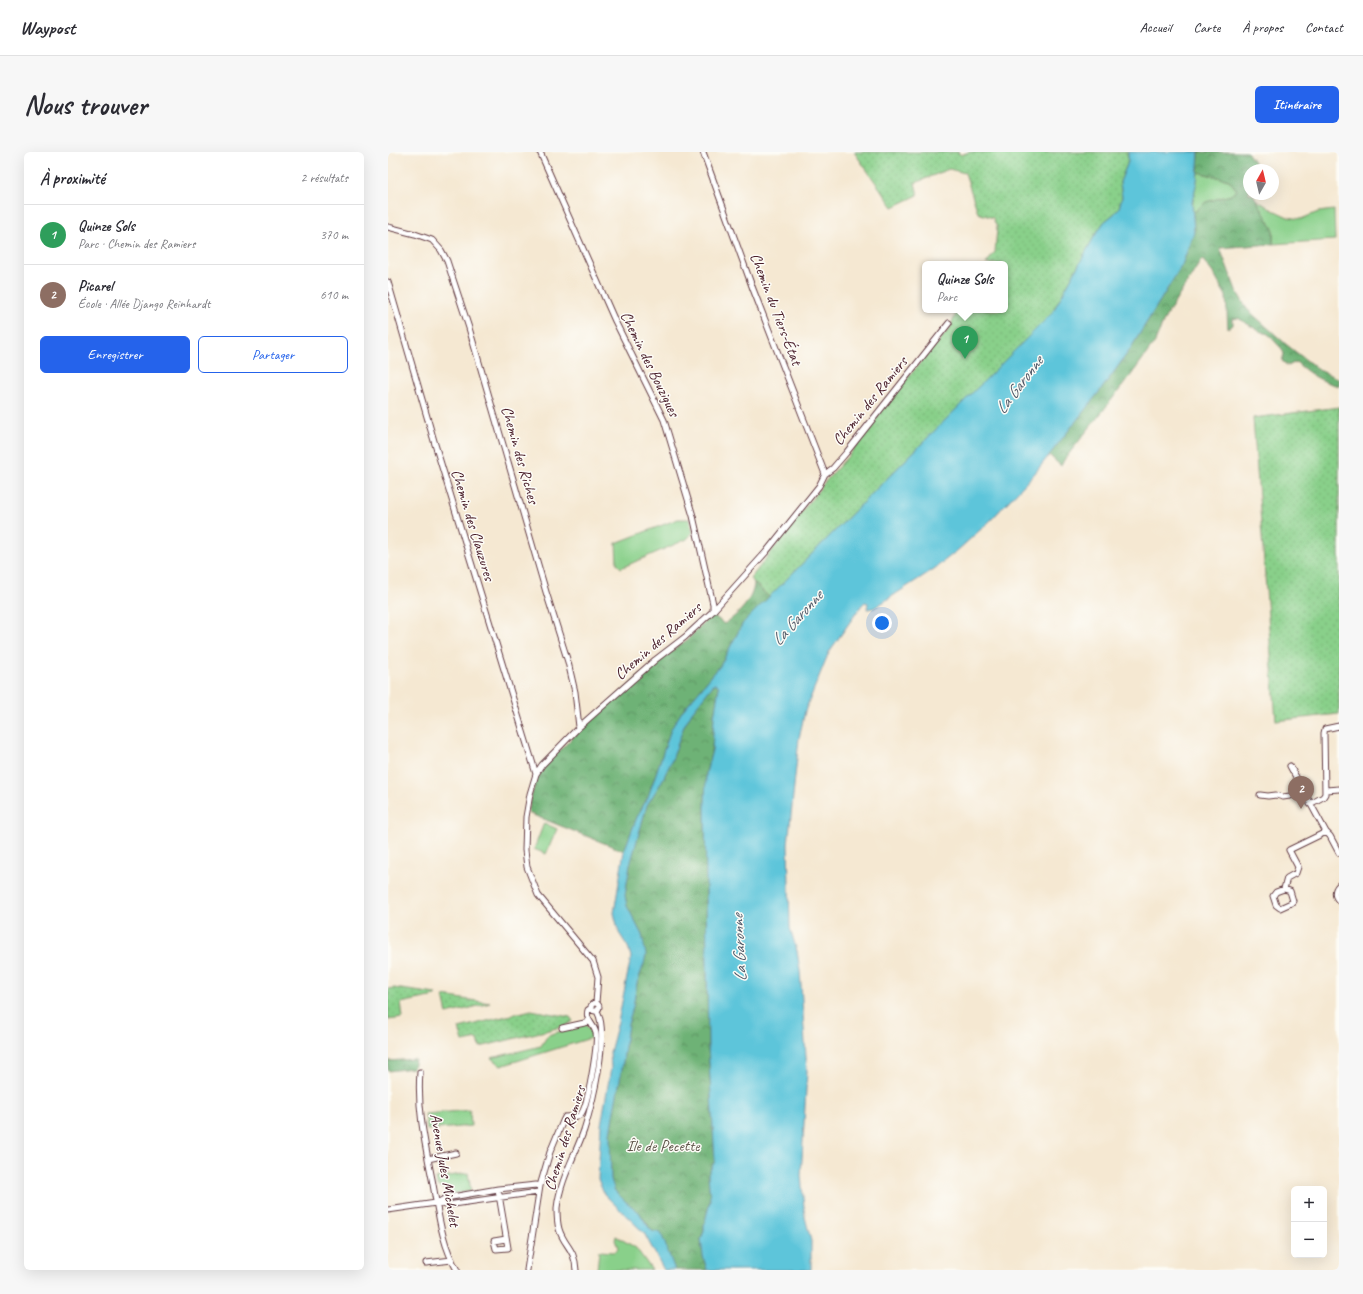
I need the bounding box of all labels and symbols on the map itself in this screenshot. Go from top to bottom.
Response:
north arrow [1243,164,1279,200]
street label: Chemin du Tiers-État [745,250,807,369]
street label: Chemin des Bouzigues [616,308,685,421]
pin: 1 [952,326,978,359]
water label: La Garonne [990,350,1049,418]
street label: Chemin des Ramiers [828,351,913,450]
street label: Chemin des Riches [497,404,544,508]
street label: Chemin des Clauzures [447,467,500,585]
water label: La Garonne [767,584,829,650]
street label: Chemin des Ramiers [610,597,707,684]
your location [872,613,892,633]
pin: 2 [1288,776,1314,809]
water label: La Garonne [727,912,751,982]
street label: Chemin des Ramiers [540,1082,591,1193]
street label: Avenue Jules Michelet [425,1112,465,1230]
park label: Île de Pecette [626,1136,701,1156]

